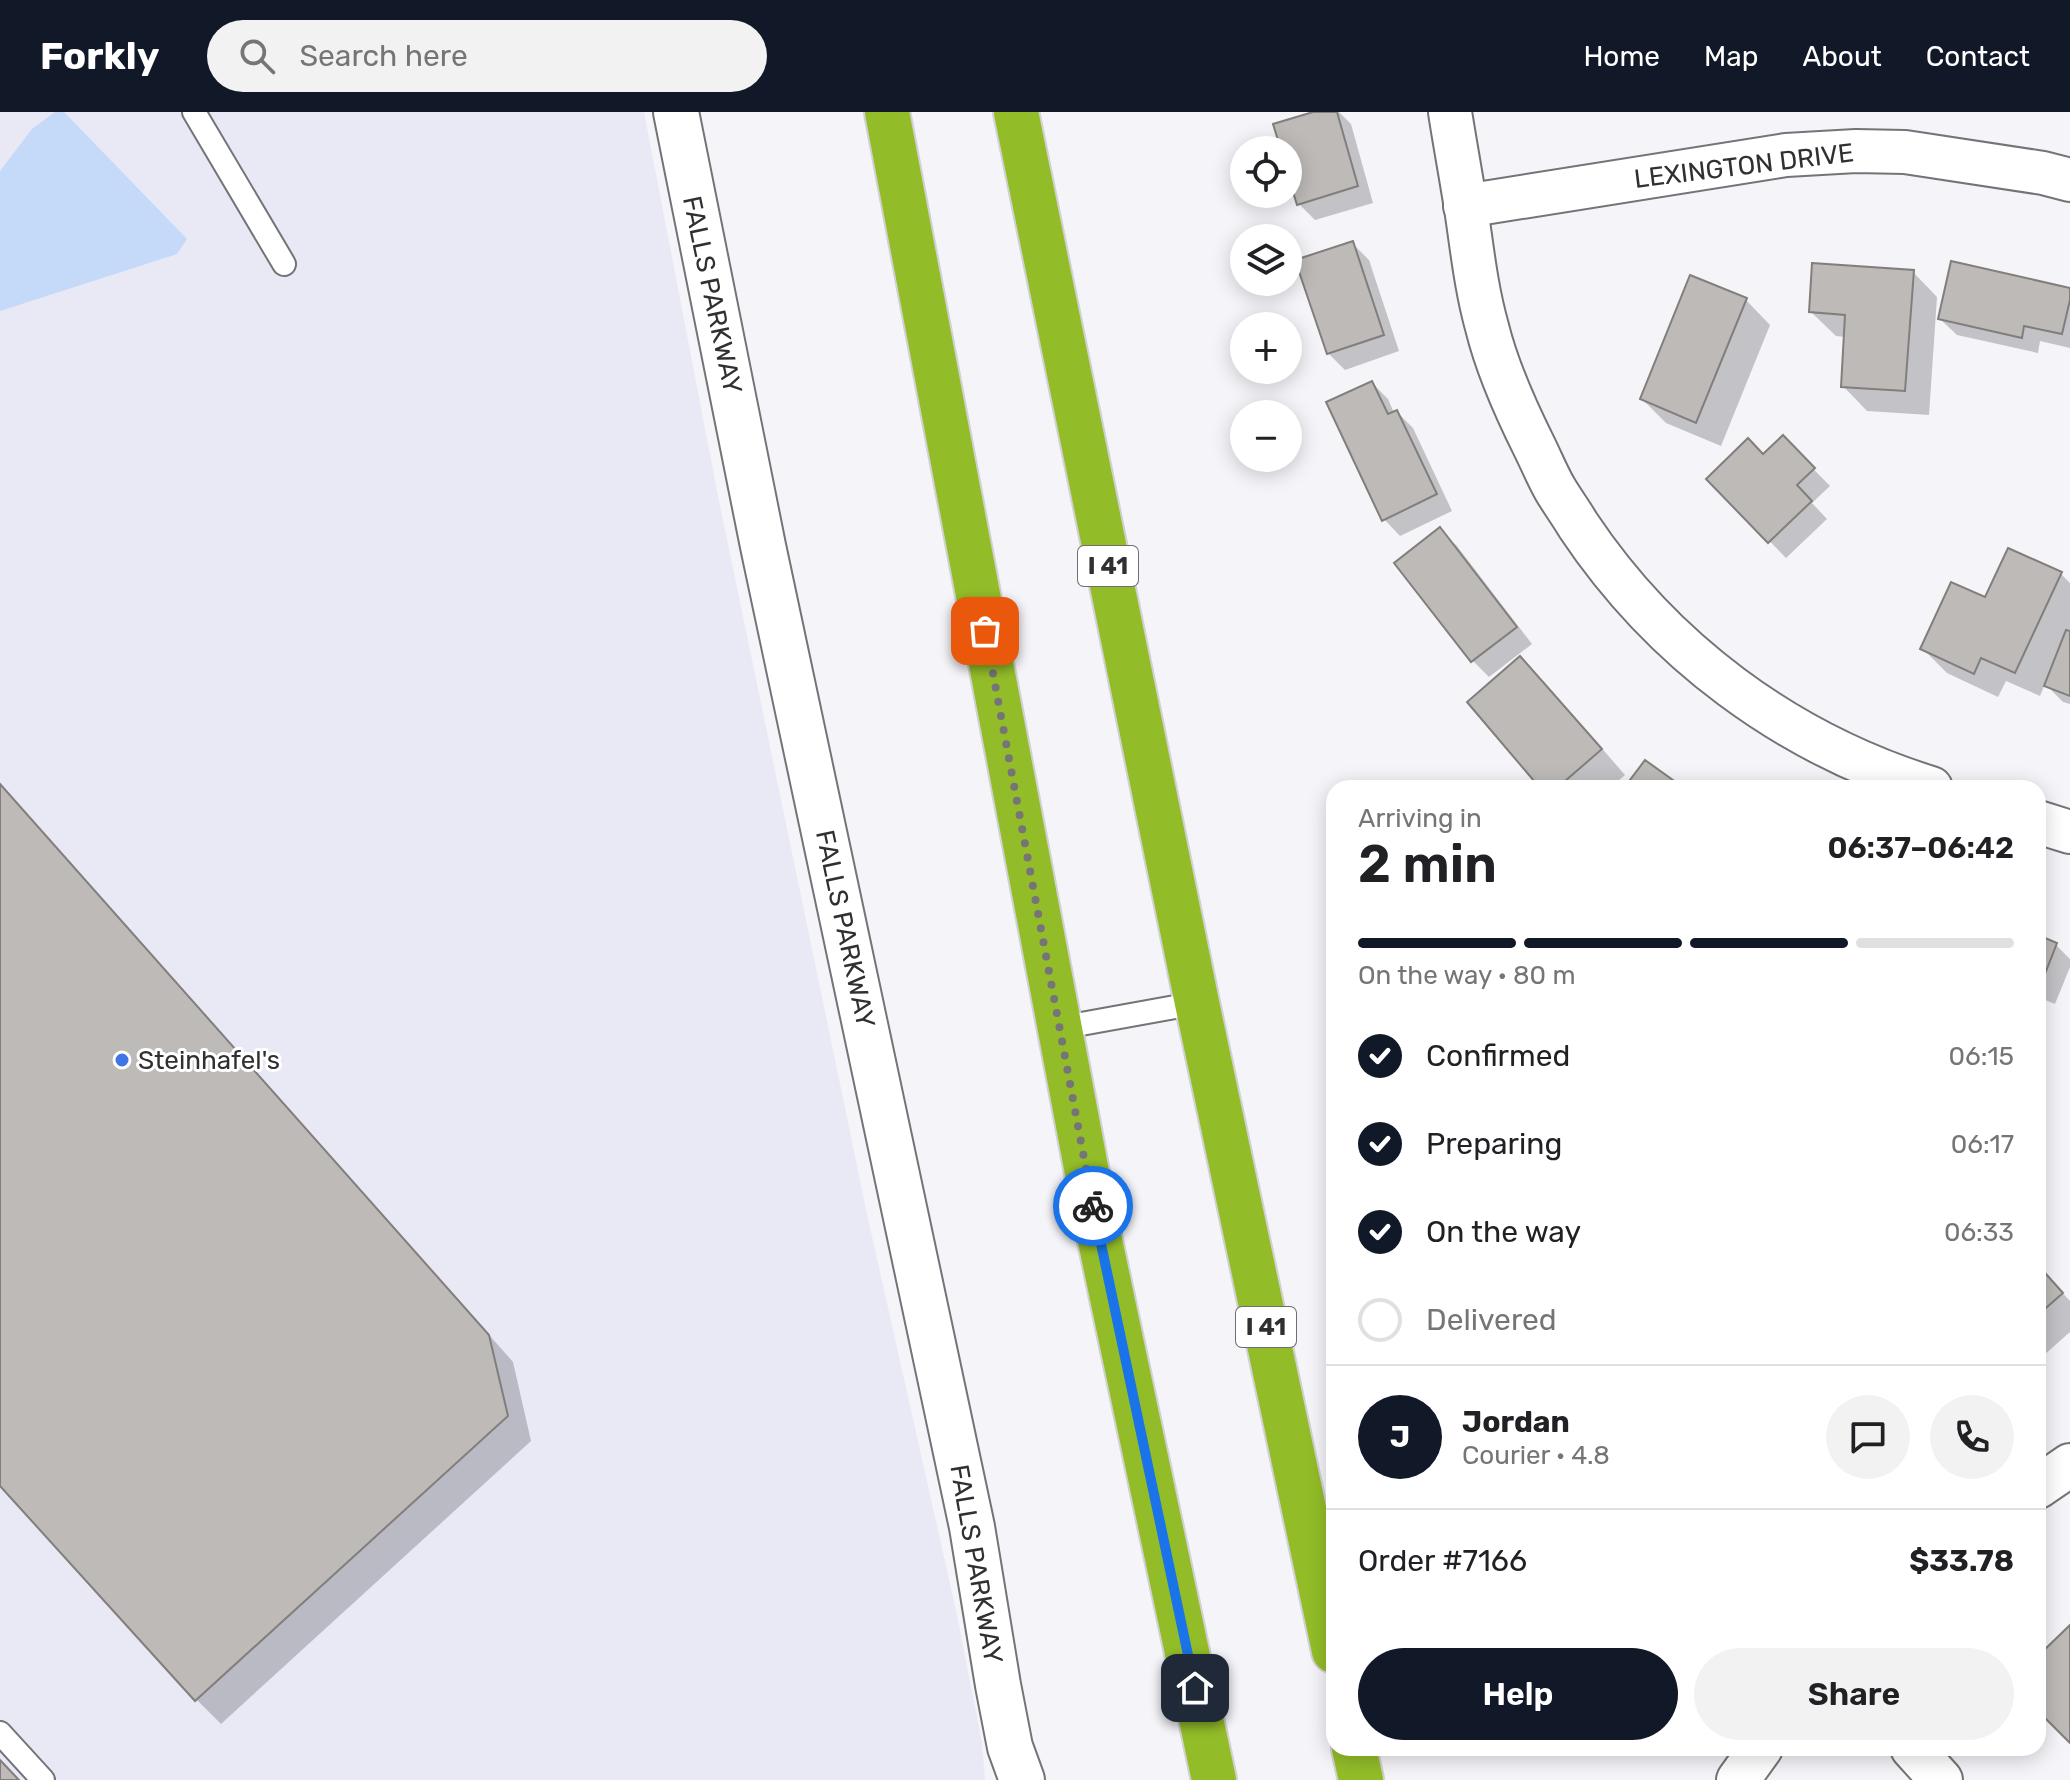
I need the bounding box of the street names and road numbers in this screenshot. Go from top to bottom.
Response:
street label: LEXINGTON DRIVE [1632,137,1856,195]
street label: FALLS PARKWAY [676,193,748,397]
road number: I 41 [1078,546,1138,586]
street label: FALLS PARKWAY [809,827,881,1031]
road number: I 41 [1236,1307,1296,1347]
street label: FALLS PARKWAY [943,1462,1009,1666]

